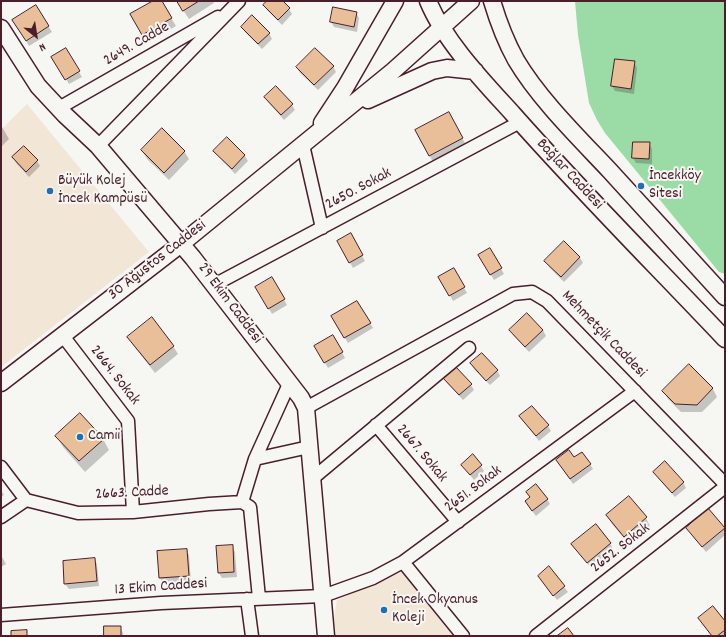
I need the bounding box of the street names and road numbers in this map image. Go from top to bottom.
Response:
street label: 2649. Cadde [101,19,173,71]
street label: Bağlar Caddesi [531,135,607,215]
street label: 2650. Sokak [323,165,395,215]
street label: 30 Ağustos Caddesi [105,217,211,305]
street label: 29 Ekim Caddesi [192,260,266,348]
street label: Mehmetçik Caddesi [556,287,650,383]
street label: 2664. Sokak [85,342,143,410]
street label: 2667. Sokak [391,421,451,487]
street label: 2651. Sokak [442,462,506,518]
street label: 2663. Cadde [95,482,169,506]
street label: 2652. Sokak [587,520,655,578]
street label: 13 Ekim Caddesi [114,575,208,601]

